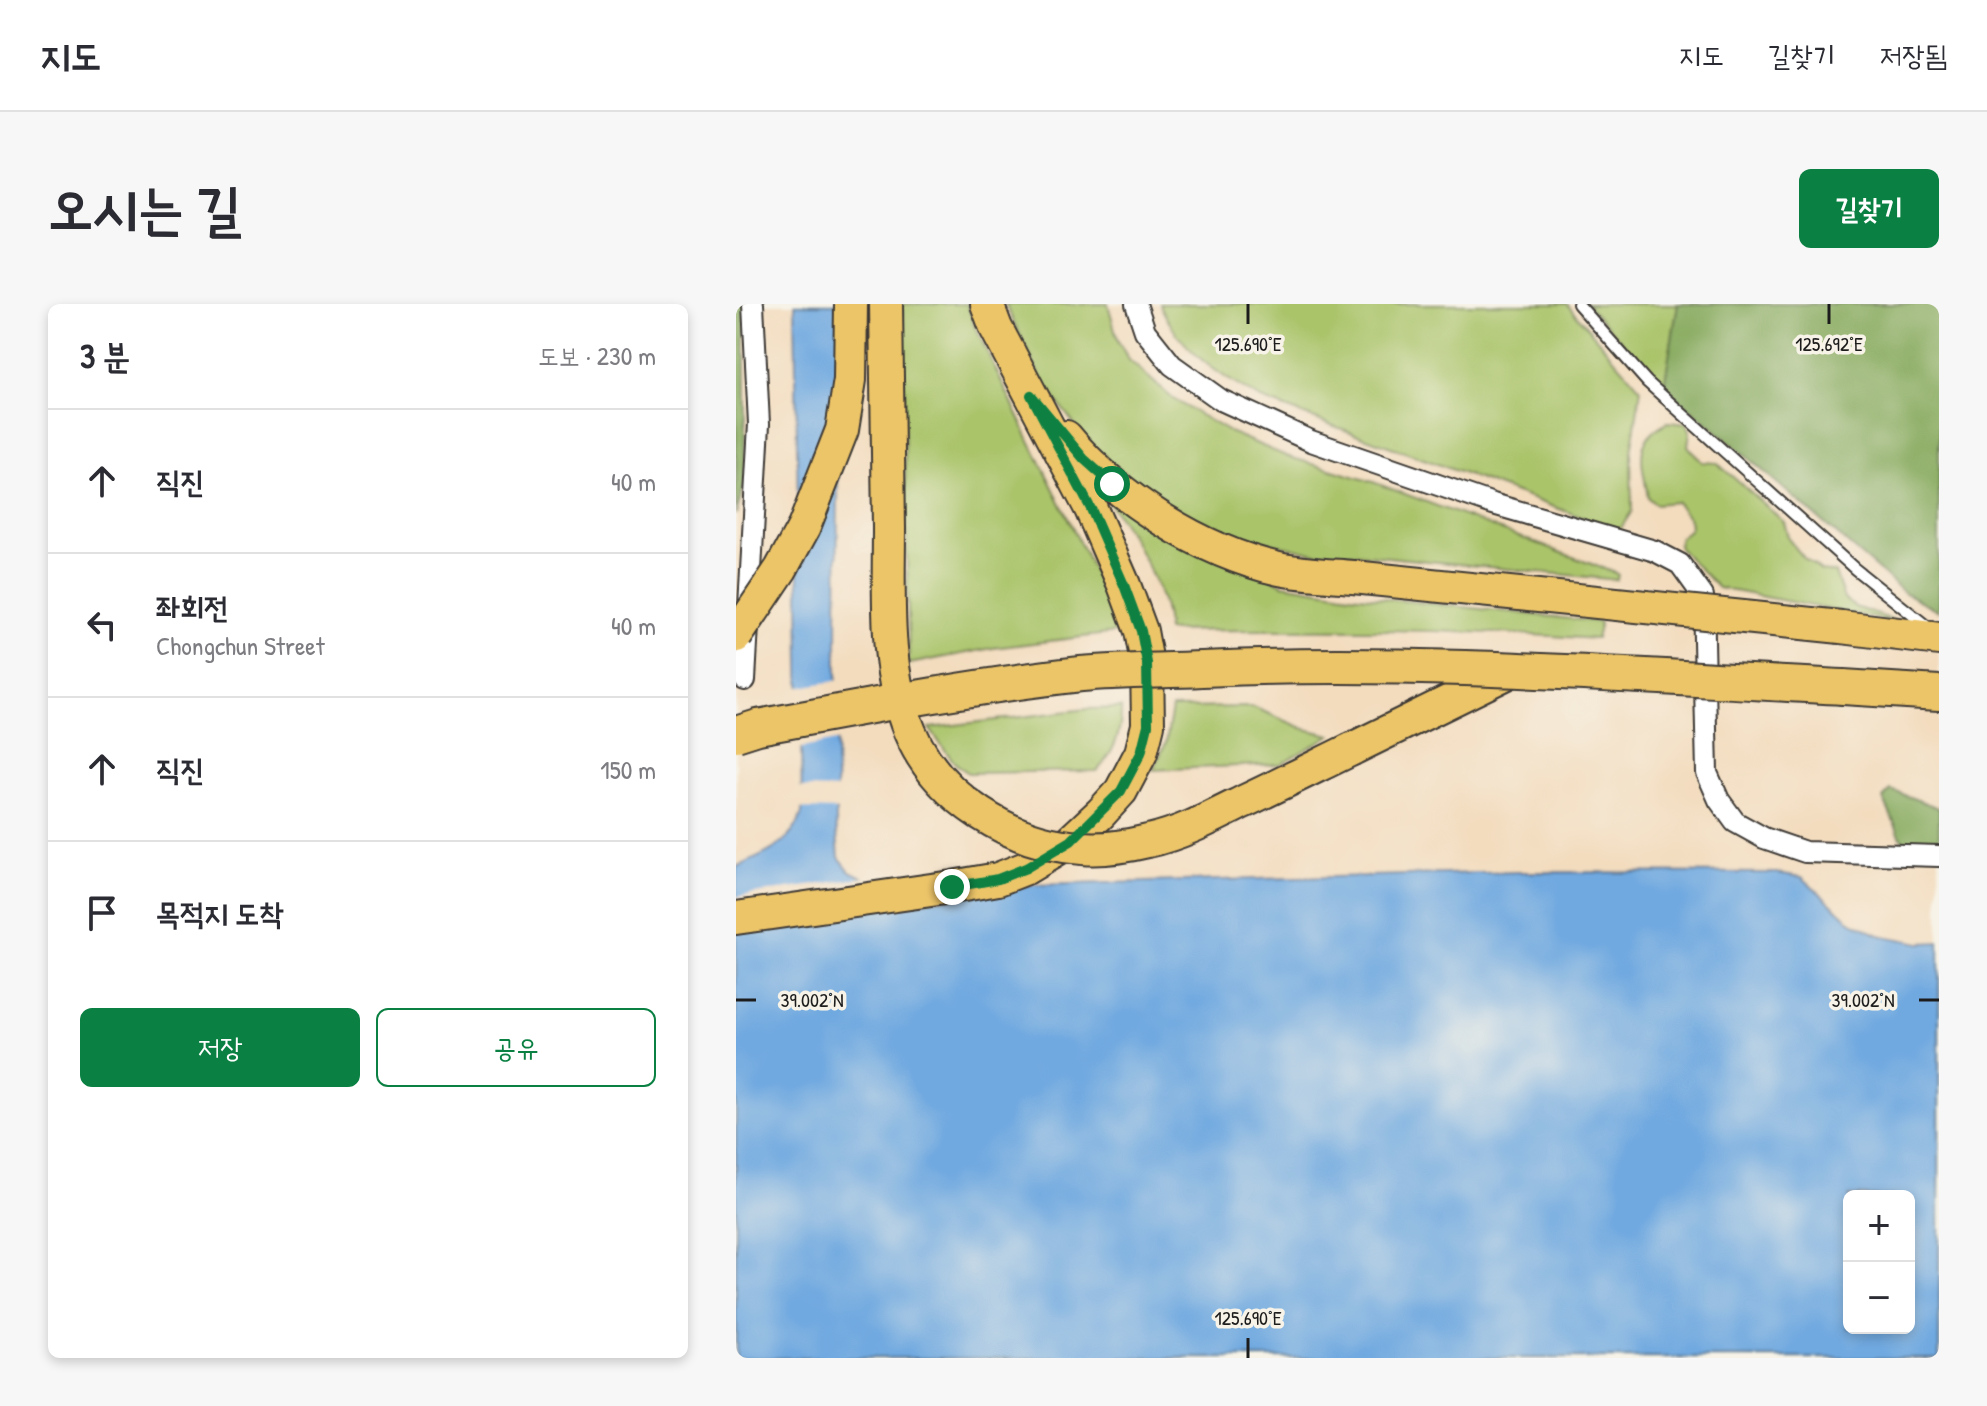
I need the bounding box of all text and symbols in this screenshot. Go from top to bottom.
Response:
text: 지도 [40,29,101,81]
text: 지도 [1679,36,1724,74]
text: 길찾기 [1768,36,1835,74]
text: 저장됨 [1879,36,1947,74]
button: 길찾기 [1799,169,1939,248]
text: 오시는 길 [48,170,241,245]
text: 125.690°E [1214,330,1282,357]
text: 125.692°E [1795,330,1863,357]
text: 3 분 [80,333,130,379]
text: 도보 · 230 m [538,338,656,373]
icon: ahead [80,459,124,503]
text: 직진 [156,461,204,501]
text: 40 m [611,464,656,499]
route start [1094,466,1130,502]
text: 좌회전 [156,587,228,627]
icon: left [80,603,124,647]
text: 40 m [611,608,656,643]
text: Chongchun Street [156,628,325,663]
icon: ahead [80,747,124,791]
text: 직진 [156,749,204,789]
text: 150 m [600,752,656,787]
route end [934,869,970,905]
icon: arrive [80,891,124,935]
text: 목적지 도착 [156,893,284,933]
text: 39.002°N [780,986,844,1013]
text: 39.002°N [1831,986,1895,1013]
button: 저장 [80,1008,360,1087]
button: 공유 [376,1008,656,1087]
map controls [1843,1190,1915,1334]
button: + [1843,1190,1915,1262]
button: − [1843,1262,1915,1334]
text: 125.690°E [1214,1304,1282,1331]

